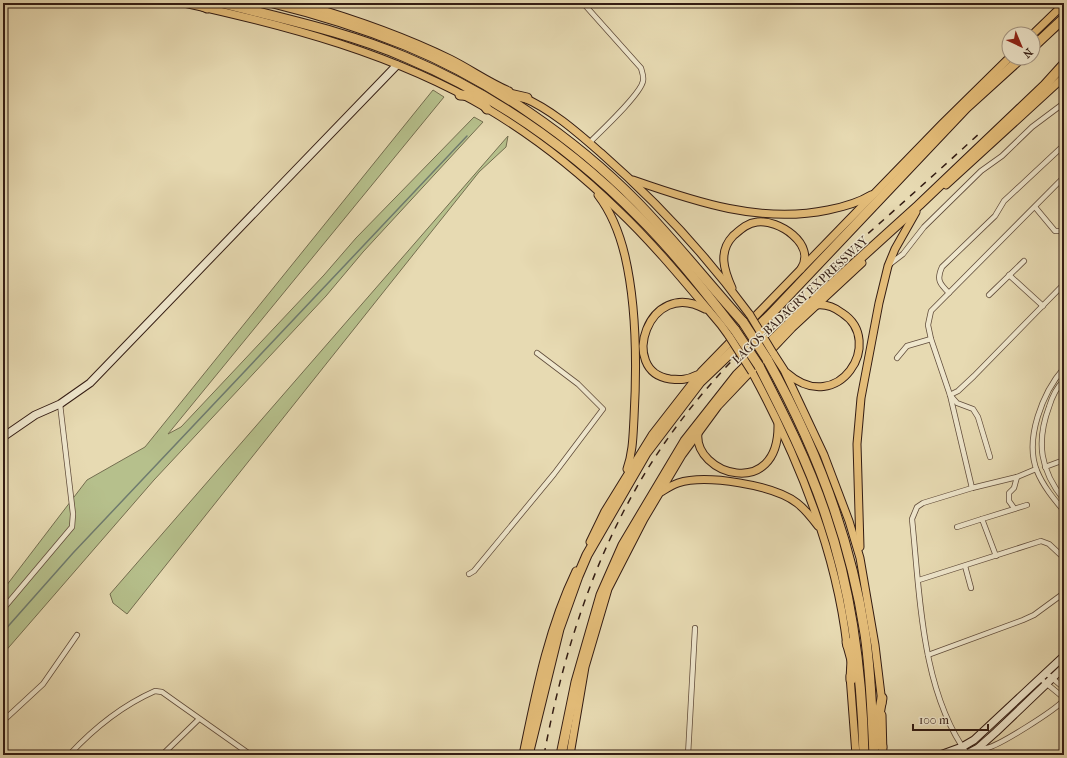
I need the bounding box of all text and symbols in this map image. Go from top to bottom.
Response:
north arrow [1001,26,1041,66]
text: N [1020,45,1035,61]
street label: LAGOS-BADAGRY EXPRESSWAY [729,233,871,367]
scale bar [913,706,988,732]
text: 100 m [919,713,949,727]

